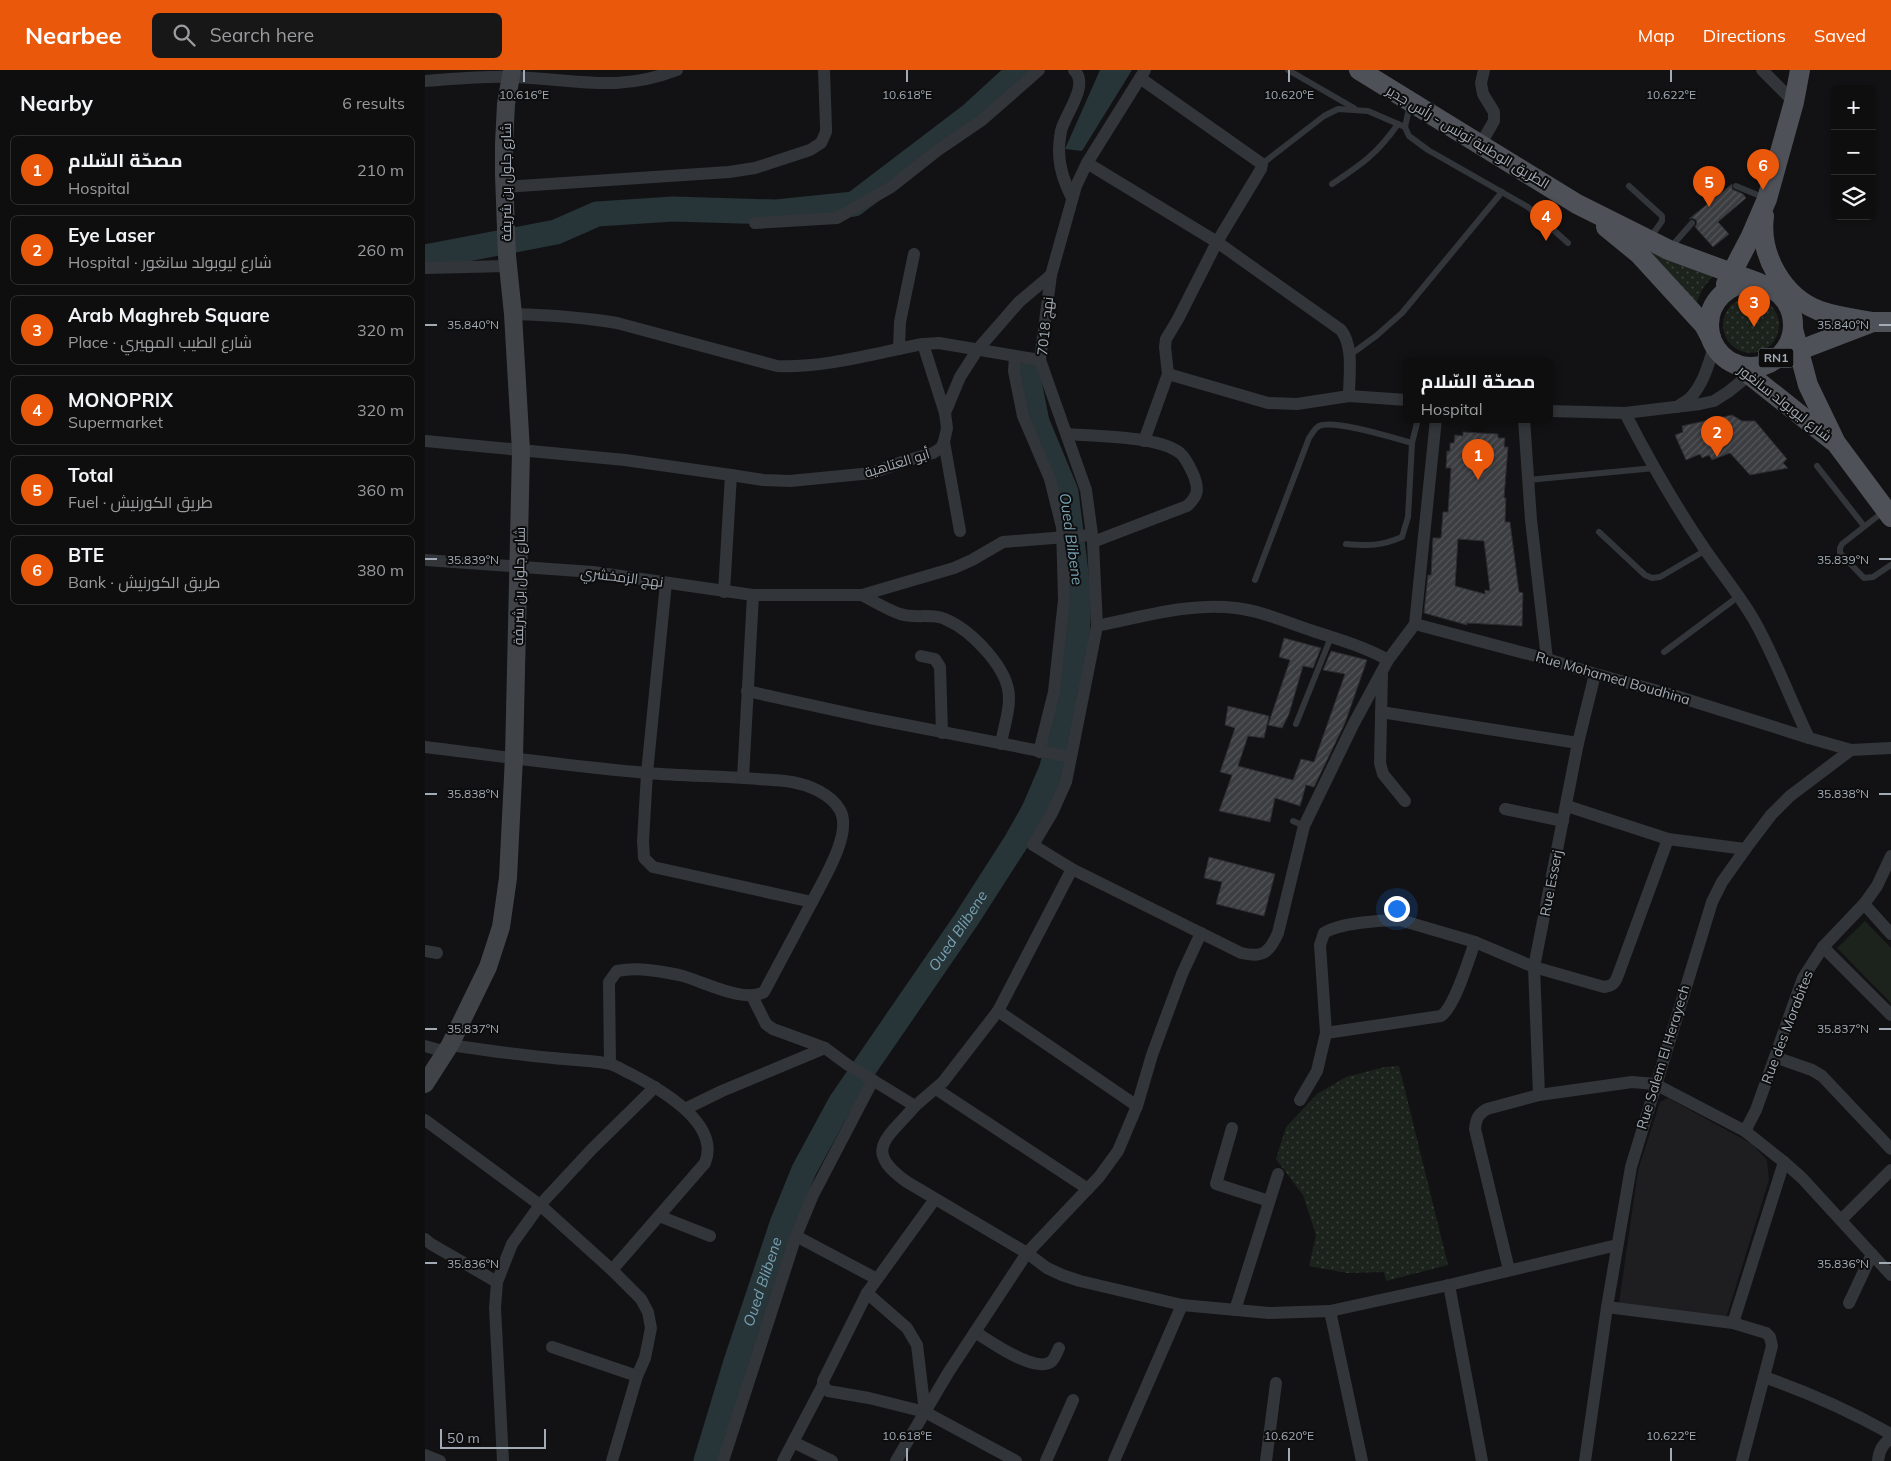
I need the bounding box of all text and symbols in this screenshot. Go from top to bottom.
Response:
search box [152,13,502,58]
text: Nearbee [25,20,122,50]
icon: search [170,21,198,49]
text: Search here [210,23,314,47]
text: Map [1638,24,1675,47]
text: Directions [1703,24,1786,47]
text: Saved [1814,24,1866,47]
street label: الطريق الوطنية تونس - رأس جدير [1382,81,1553,193]
map controls [1831,85,1876,220]
button: + [1831,85,1876,130]
text: 10.616°E [499,87,549,102]
text: 10.618°E [882,87,932,102]
text: 10.620°E [1264,87,1314,102]
text: 10.622°E [1646,87,1696,102]
text: Nearby [20,90,93,116]
text: 6 results [342,93,405,113]
street label: شارع جلول بن شريفة [497,123,515,241]
button: − [1831,130,1876,175]
text: مصحّة السّلام [68,148,182,172]
pin: 6 [1747,149,1779,190]
text: 1 [32,160,42,180]
text: 210 m [357,160,404,180]
pin: 5 [1693,166,1725,207]
button: layers [1831,175,1876,220]
text: Hospital [68,178,130,198]
pin: 4 [1530,200,1562,241]
text: Eye Laser [68,223,155,247]
text: 2 [32,240,42,260]
text: 260 m [357,240,404,260]
text: Hospital · شارع ليوبولد سانغور [68,252,272,272]
pin: 3 [1738,286,1770,327]
street label: نهج 7018 [1033,296,1057,356]
text: Arab Maghreb Square [68,303,270,327]
text: 35.840°N [447,317,499,332]
text: 35.840°N [1817,317,1869,332]
text: 3 [32,320,42,340]
text: 320 m [357,320,404,340]
text: Place · شارع الطيب المهيري [68,332,252,352]
road number: RN1 [1759,348,1793,368]
popup [1403,358,1553,423]
street label: شارع ليوبولد سانغور [1734,360,1835,445]
text: مصحّة السّلام [1421,369,1535,393]
text: MONOPRIX [68,388,173,412]
text: Hospital [1421,399,1483,419]
text: 4 [32,400,42,420]
text: 320 m [357,400,404,420]
text: Supermarket [68,412,163,432]
pin: 2 [1701,416,1733,457]
pin: 1 [1462,439,1494,480]
street label: أبو العتاهية [862,444,932,481]
text: Total [68,463,113,487]
text: 5 [32,480,42,500]
text: 360 m [357,480,404,500]
text: Fuel · طريق الكورنيش [68,492,213,512]
water label: Oued Blibene [1056,492,1087,586]
street label: شارع جلول بن شريفة [509,527,529,645]
text: BTE [68,543,104,567]
text: 35.839°N [447,552,499,567]
text: 35.839°N [1817,552,1869,567]
text: 6 [32,560,42,580]
text: 380 m [357,560,404,580]
street label: نهج الزمخشري [579,563,664,594]
text: Bank · طريق الكورنيش [68,572,221,592]
street label: Rue Mohamed Boudhina [1534,647,1692,709]
text: 35.838°N [447,786,499,801]
text: 35.838°N [1817,786,1869,801]
street label: Rue Esserj [1536,848,1566,918]
water label: Oued Blibene [924,887,991,974]
your location [1384,896,1410,922]
street label: Rue des Morabites [1757,968,1817,1086]
street label: Rue Salem El Herayech [1632,983,1694,1131]
text: 35.837°N [447,1021,499,1036]
text: 35.837°N [1817,1021,1869,1036]
water label: Oued Blibene [739,1235,786,1329]
text: 35.836°N [447,1256,499,1271]
text: 35.836°N [1817,1256,1869,1271]
scale bar [440,1426,546,1449]
text: 10.618°E [882,1428,932,1443]
text: 10.620°E [1264,1428,1314,1443]
text: 10.622°E [1646,1428,1696,1443]
text: 50 m [447,1429,480,1447]

